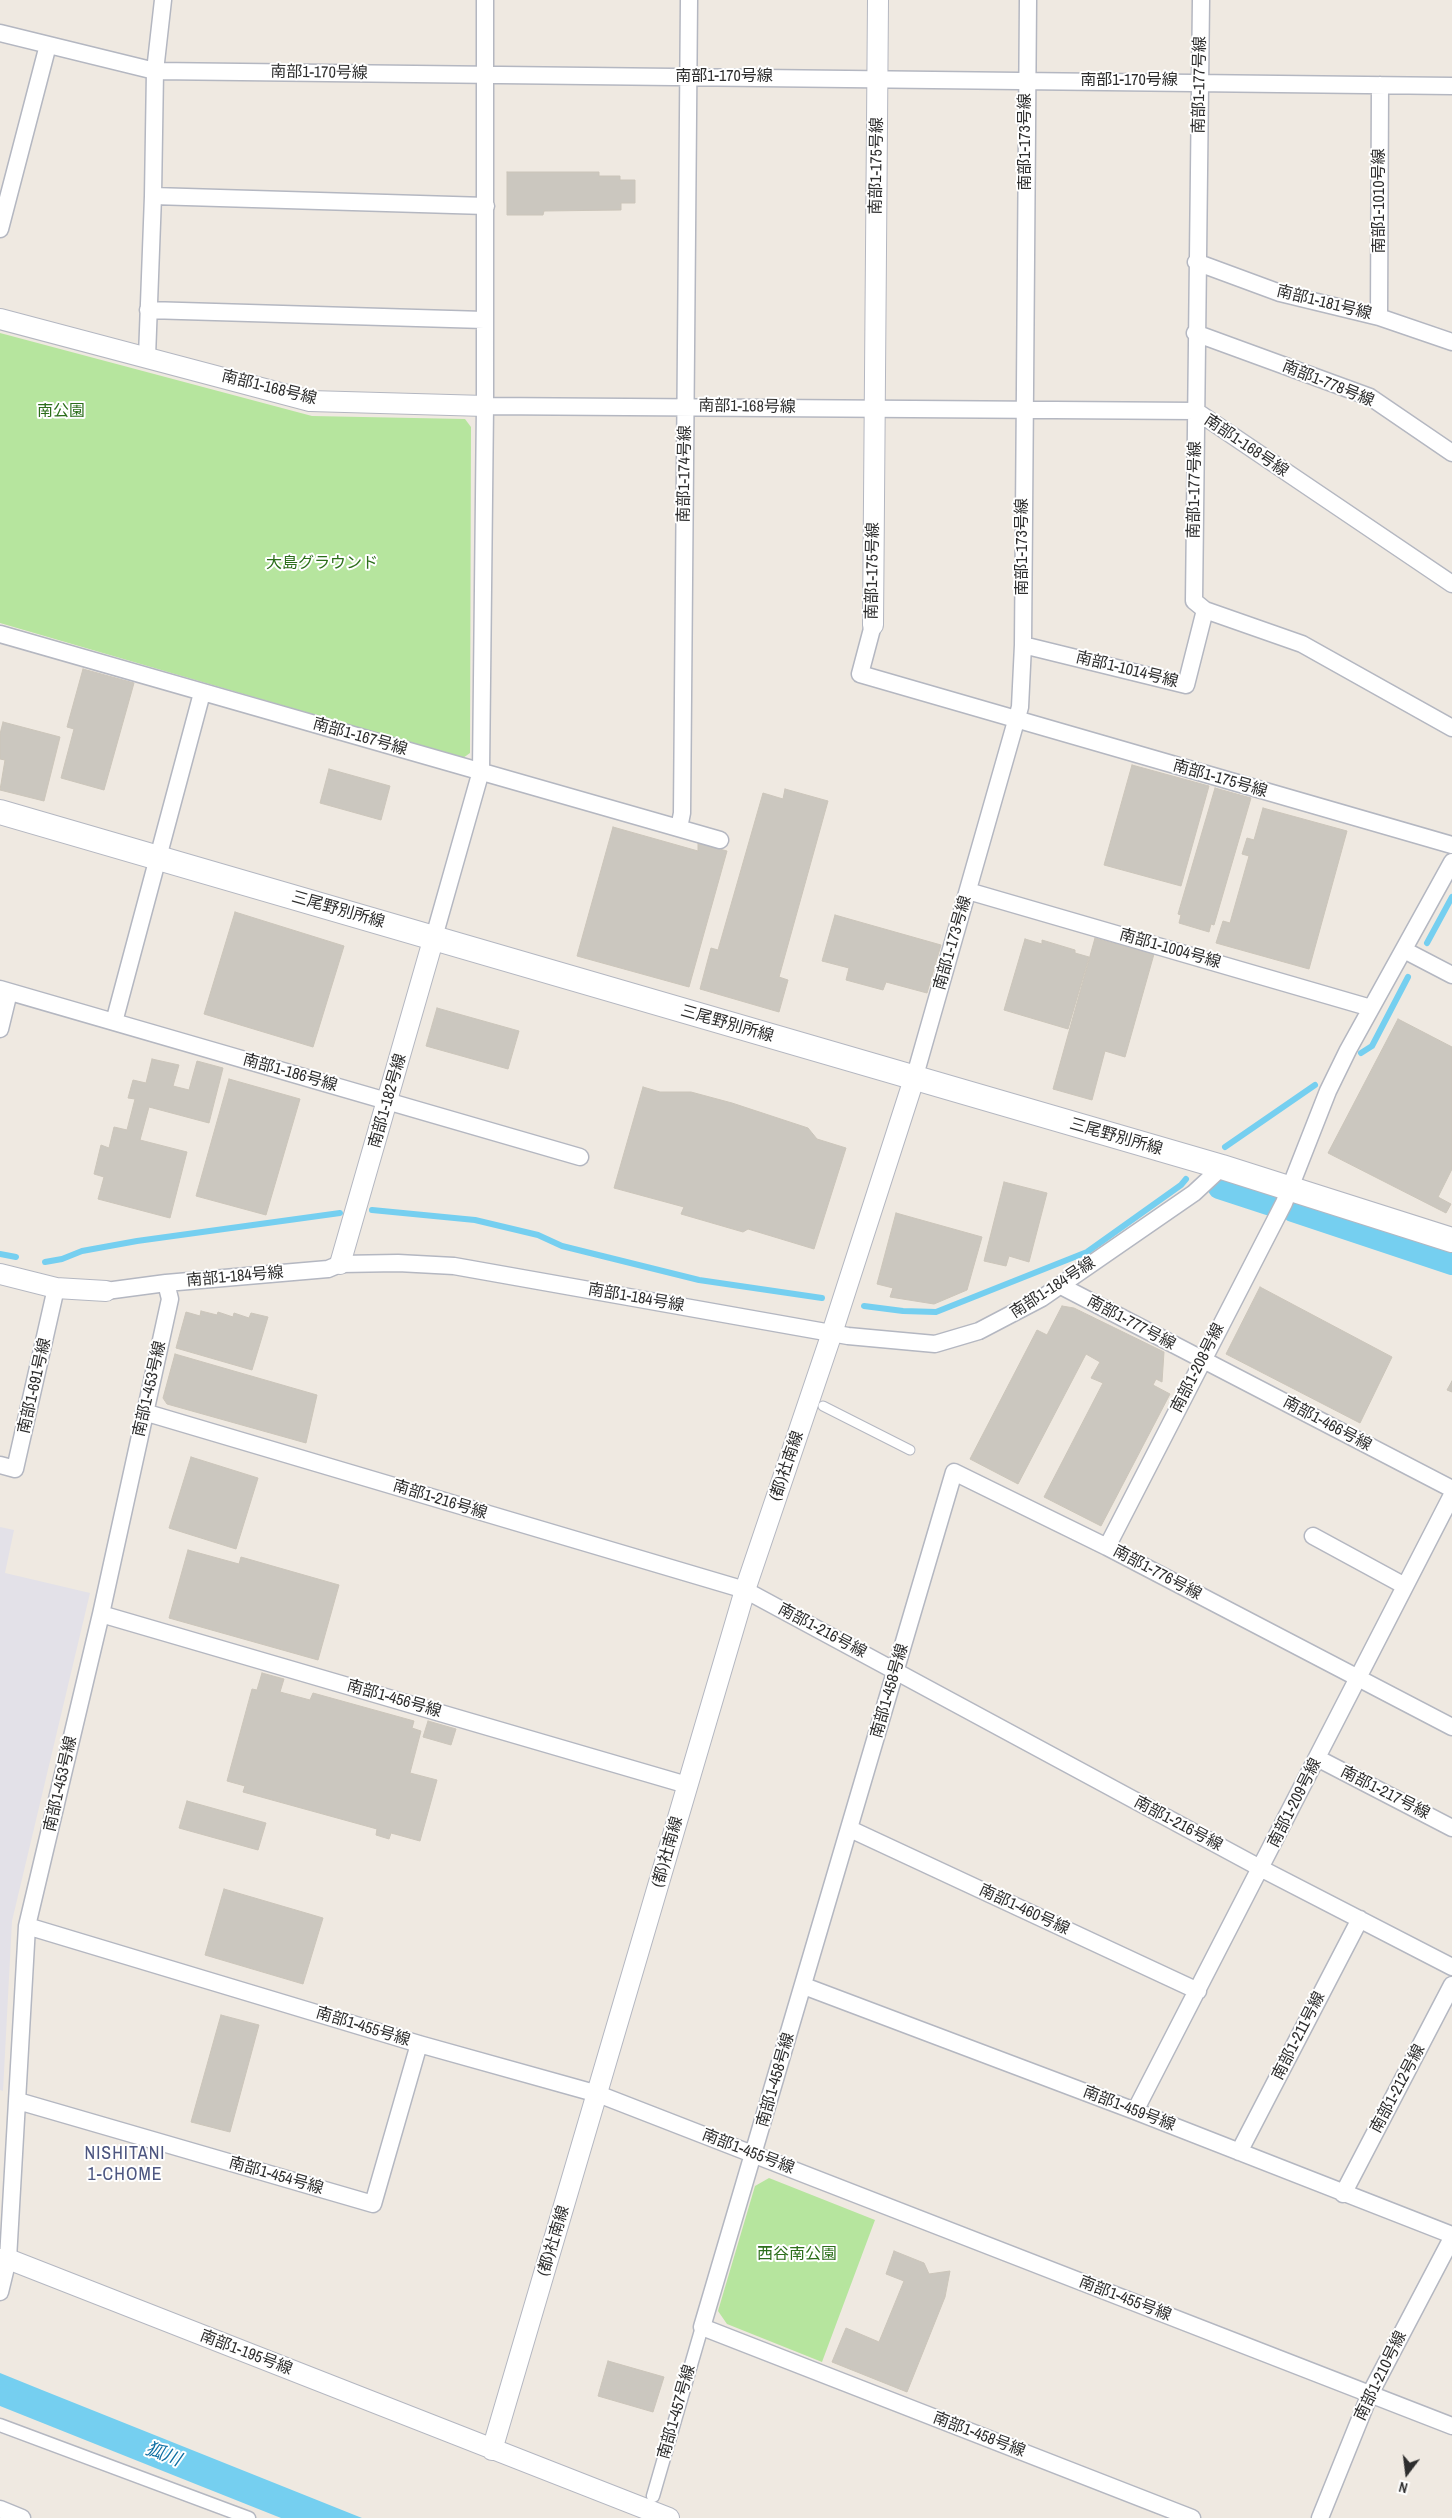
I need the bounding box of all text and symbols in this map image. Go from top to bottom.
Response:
street label: 南部1-177号線 [1190,36,1210,134]
street label: 南部1-170号線 [270,63,368,83]
street label: 南部1-170号線 [675,67,773,87]
street label: 南部1-170号線 [1080,71,1178,91]
street label: 南部1-173号線 [1016,93,1036,191]
street label: 南部1-175号線 [867,117,887,215]
street label: 南部1-1010号線 [1370,149,1390,253]
street label: 南部1-181号線 [1274,282,1374,324]
street label: 南部1-778号線 [1279,357,1377,411]
street label: 南部1-168号線 [219,367,319,409]
street label: 南部1-168号線 [698,397,796,417]
park label: 南公園 [37,402,85,422]
street label: 南部1-168号線 [1200,411,1292,481]
street label: 南部1-174号線 [675,425,695,523]
street label: 南部1-177号線 [1185,441,1205,539]
street label: 南部1-173号線 [1013,498,1033,596]
street label: 南部1-175号線 [863,522,883,620]
park label: 大島グラウンド [266,554,378,574]
street label: 南部1-1014号線 [1074,648,1180,692]
street label: 南部1-167号線 [310,714,410,760]
street label: 南部1-175号線 [1170,756,1270,802]
street label: 三尾野別所線 [289,888,387,932]
street label: 南部1-173号線 [930,893,976,993]
street label: 南部1-1004号線 [1117,925,1223,973]
street label: 三尾野別所線 [678,1002,776,1046]
street label: 南部1-186号線 [240,1050,340,1096]
street label: 南部1-182号線 [365,1051,411,1151]
street label: 三尾野別所線 [1067,1115,1165,1159]
street label: 南部1-184号線 [1007,1253,1099,1323]
street label: 南部1-184号線 [186,1263,284,1291]
street label: 南部1-184号線 [586,1280,686,1316]
street label: 南部1-777号線 [1083,1292,1179,1354]
street label: 南部1-208号線 [1167,1320,1229,1416]
street label: 南部1-691号線 [15,1336,55,1436]
street label: 南部1-453号線 [130,1339,170,1439]
street label: 南部1-466号線 [1279,1393,1375,1455]
street label: (都)社南線 [766,1428,808,1504]
street label: 南部1-216号線 [391,1477,489,1523]
street label: 南部1-776号線 [1109,1542,1205,1604]
street label: 南部1-216号線 [774,1600,870,1662]
street label: 南部1-458号線 [867,1641,913,1741]
street label: 南部1-456号線 [344,1676,444,1722]
street label: 南部1-453号線 [41,1734,81,1834]
street label: 南部1-209号線 [1264,1755,1326,1851]
street label: 南部1-217号線 [1337,1762,1433,1824]
street label: 南部1-216号線 [1130,1793,1226,1855]
street label: (都)社南線 [649,1814,687,1890]
street label: 南部1-460号線 [976,1881,1072,1939]
street label: 南部1-211号線 [1269,1989,1329,2083]
street label: 南部1-455号線 [314,2004,412,2050]
street label: 南部1-458号線 [753,2030,799,2130]
street label: 南部1-212号線 [1367,2041,1429,2137]
street label: 南部1-459号線 [1080,2083,1178,2135]
street label: 南部1-455号線 [699,2126,797,2178]
district label: NISHITANI 1-CHOME [83,2143,167,2186]
street label: 南部1-454号線 [226,2153,326,2199]
street label: (都)社南線 [534,2203,574,2279]
park label: 西谷南公園 [757,2245,837,2265]
street label: 南部1-455号線 [1076,2273,1174,2325]
street label: 南部1-195号線 [197,2327,295,2379]
street label: 南部1-210号線 [1351,2328,1411,2424]
street label: 南部1-457号線 [654,2362,700,2462]
street label: 南部1-458号線 [930,2409,1028,2461]
water label: 狐川 [142,2438,184,2472]
north arrow [1382,2448,1432,2498]
text: N [1397,2478,1409,2497]

